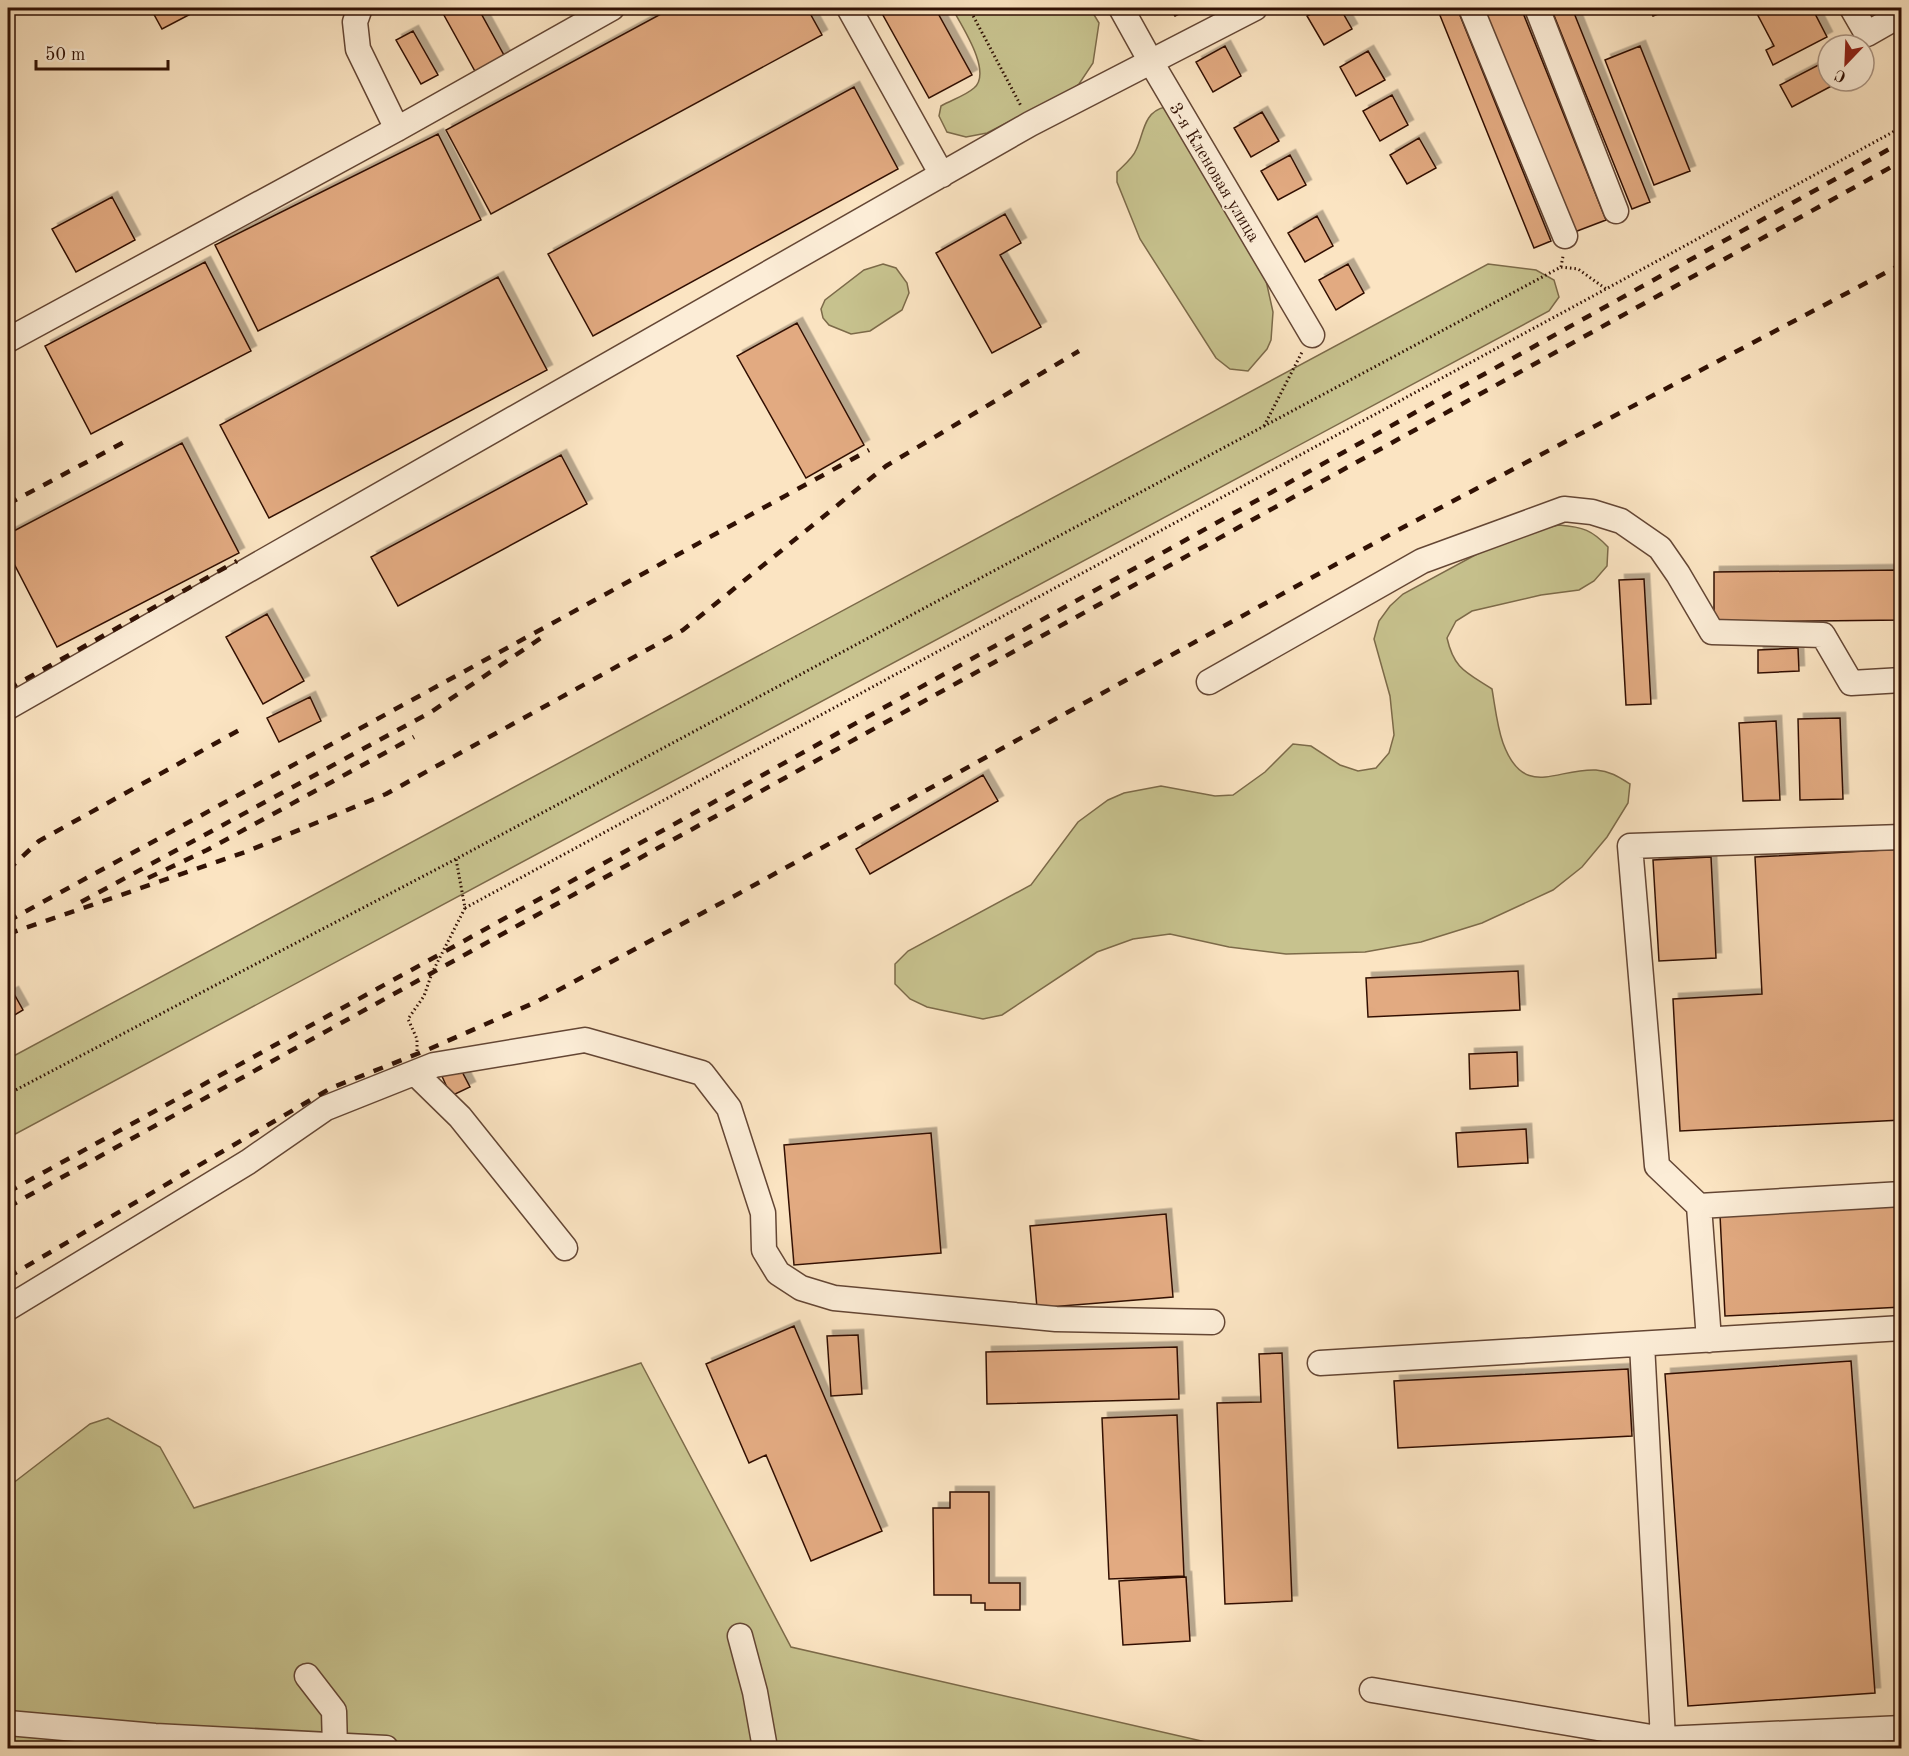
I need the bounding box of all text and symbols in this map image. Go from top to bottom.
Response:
scale bar [36,33,168,71]
north arrow [1816,33,1876,93]
text: 50 m [45,46,85,64]
text: С [1833,66,1849,84]
street label: 3-я Кленовая улица [1166,100,1263,245]

